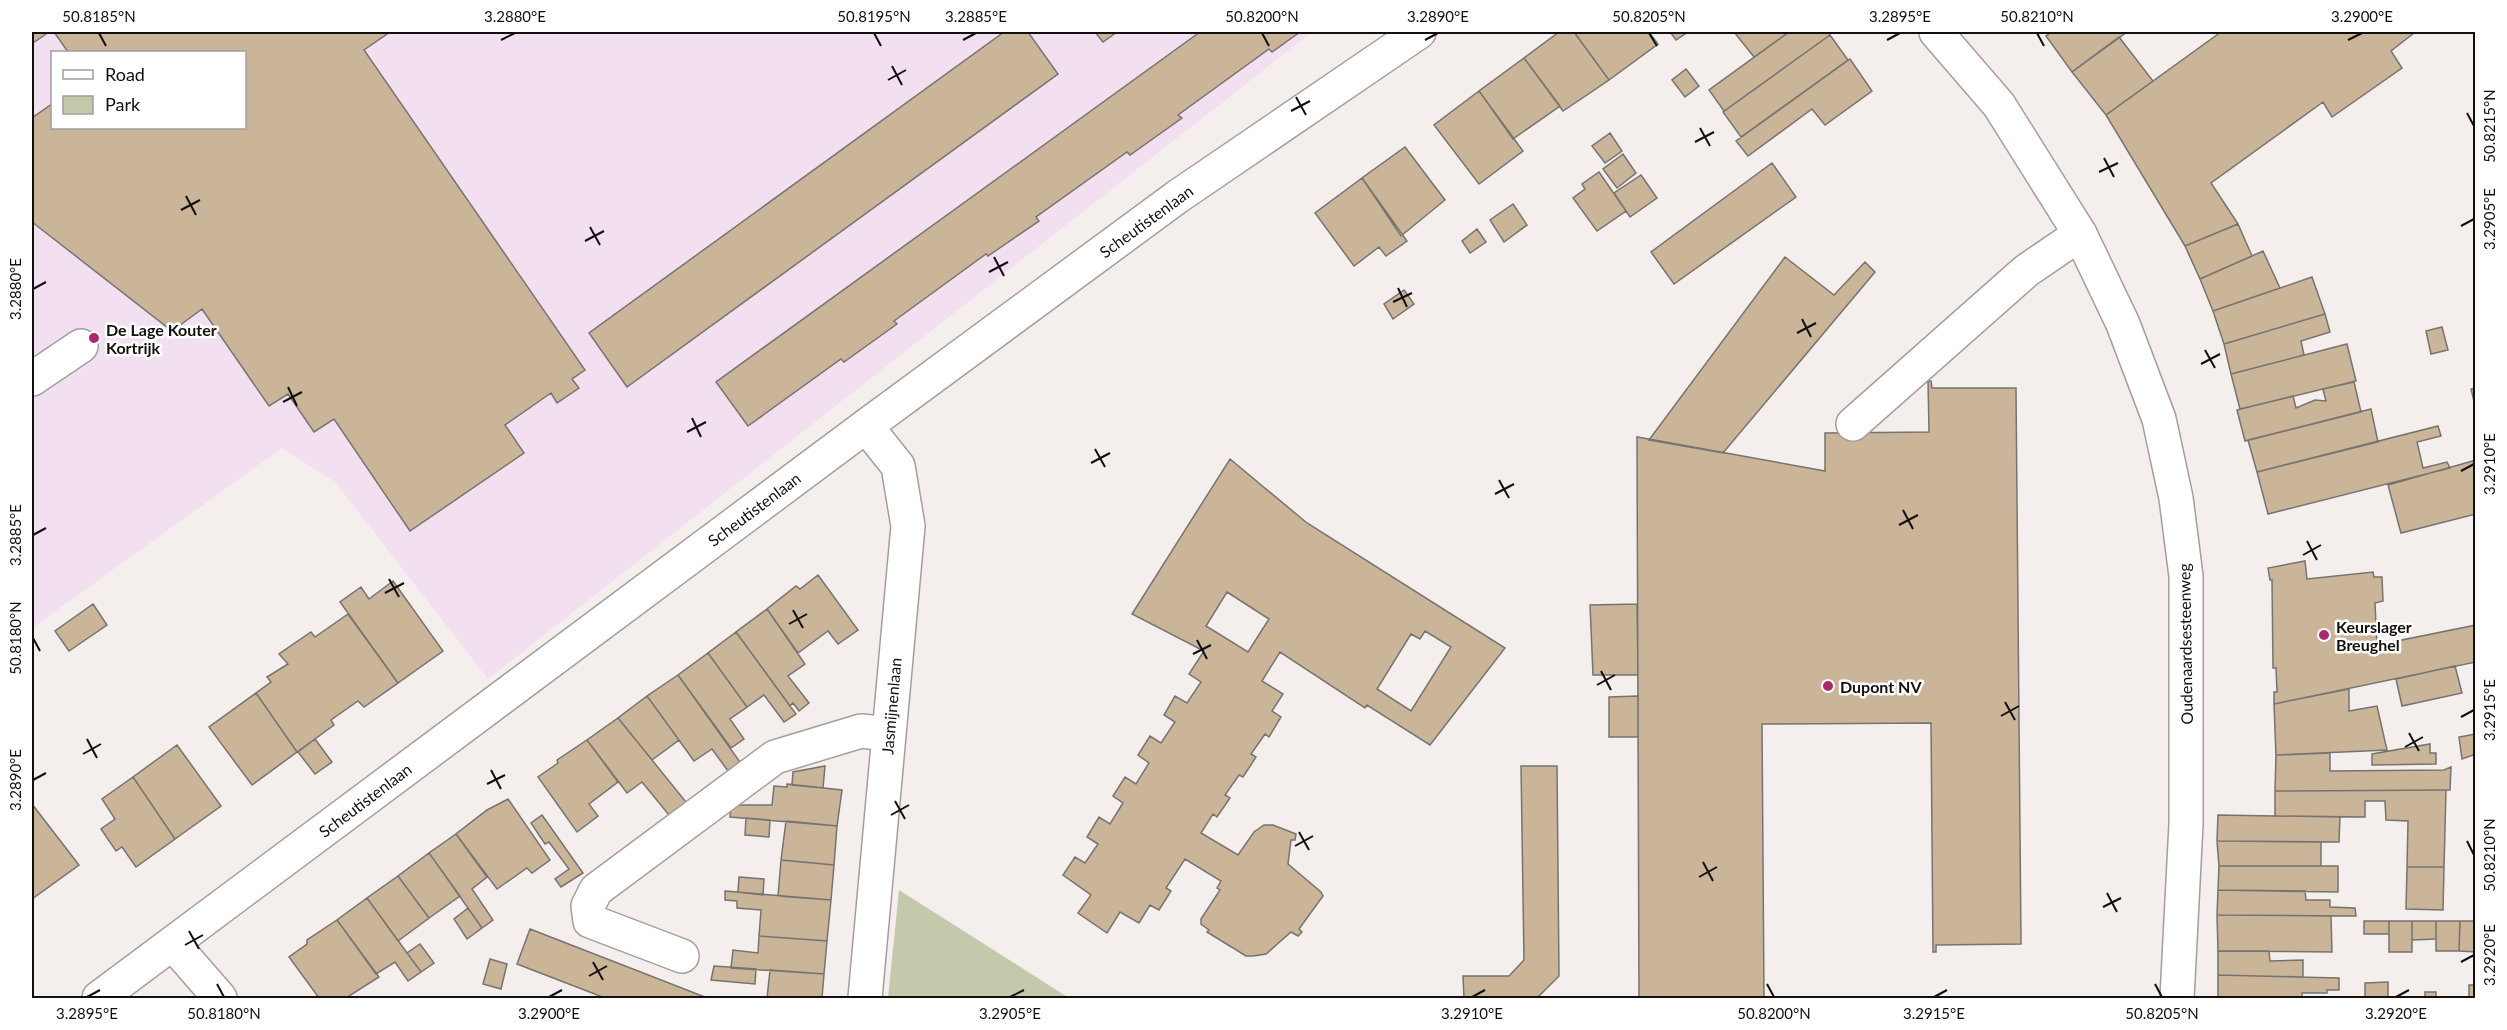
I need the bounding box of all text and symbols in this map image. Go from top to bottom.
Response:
text: 50.8185°N [62,7,136,25]
text: 3.2880°E [484,7,546,25]
text: 50.8195°N [837,7,911,25]
text: 3.2885°E [945,7,1007,25]
text: 50.8200°N [1225,7,1299,25]
text: 3.2890°E [1407,7,1469,25]
text: 50.8205°N [1612,7,1686,25]
text: 3.2895°E [1869,7,1931,25]
text: 50.8210°N [2000,7,2074,25]
text: 3.2900°E [2331,7,2393,25]
legend [51,51,246,129]
text: Road [105,63,145,85]
text: 50.8215°N [2480,89,2498,163]
text: Park [105,93,141,115]
street label: Scheutistenlaan [1096,181,1196,261]
text: 3.2905°E [2480,188,2498,250]
text: 3.2880°E [6,258,24,320]
place label: De Lage Kouter Kortrijk [106,320,217,357]
marker: De Lage Kouter Kortrijk [87,331,101,345]
text: 3.2910°E [2480,433,2498,495]
street label: Scheutistenlaan [704,468,804,550]
text: 3.2885°E [6,504,24,566]
street label: Oudenaardsesteenweg [2174,563,2196,725]
text: 50.8180°N [6,601,24,675]
place label: Keurslager Breughel [2336,617,2412,654]
marker: Keurslager Breughel [2317,628,2331,642]
street label: Jasmijnenlaan [877,657,905,755]
place label: Dupont NV [1840,677,1922,696]
marker: Dupont NV [1821,679,1835,693]
text: 3.2915°E [2480,679,2498,741]
text: 3.2890°E [6,749,24,811]
street label: Scheutistenlaan [315,759,415,841]
text: 50.8210°N [2480,818,2498,892]
text: 3.2920°E [2480,924,2498,986]
text: 3.2895°E [56,1004,118,1022]
text: 50.8180°N [187,1004,261,1022]
text: 3.2900°E [518,1004,580,1022]
text: 3.2905°E [979,1004,1041,1022]
text: 3.2910°E [1441,1004,1503,1022]
text: 50.8200°N [1737,1004,1811,1022]
text: 3.2915°E [1903,1004,1965,1022]
text: 50.8205°N [2125,1004,2199,1022]
text: 3.2920°E [2365,1004,2427,1022]

